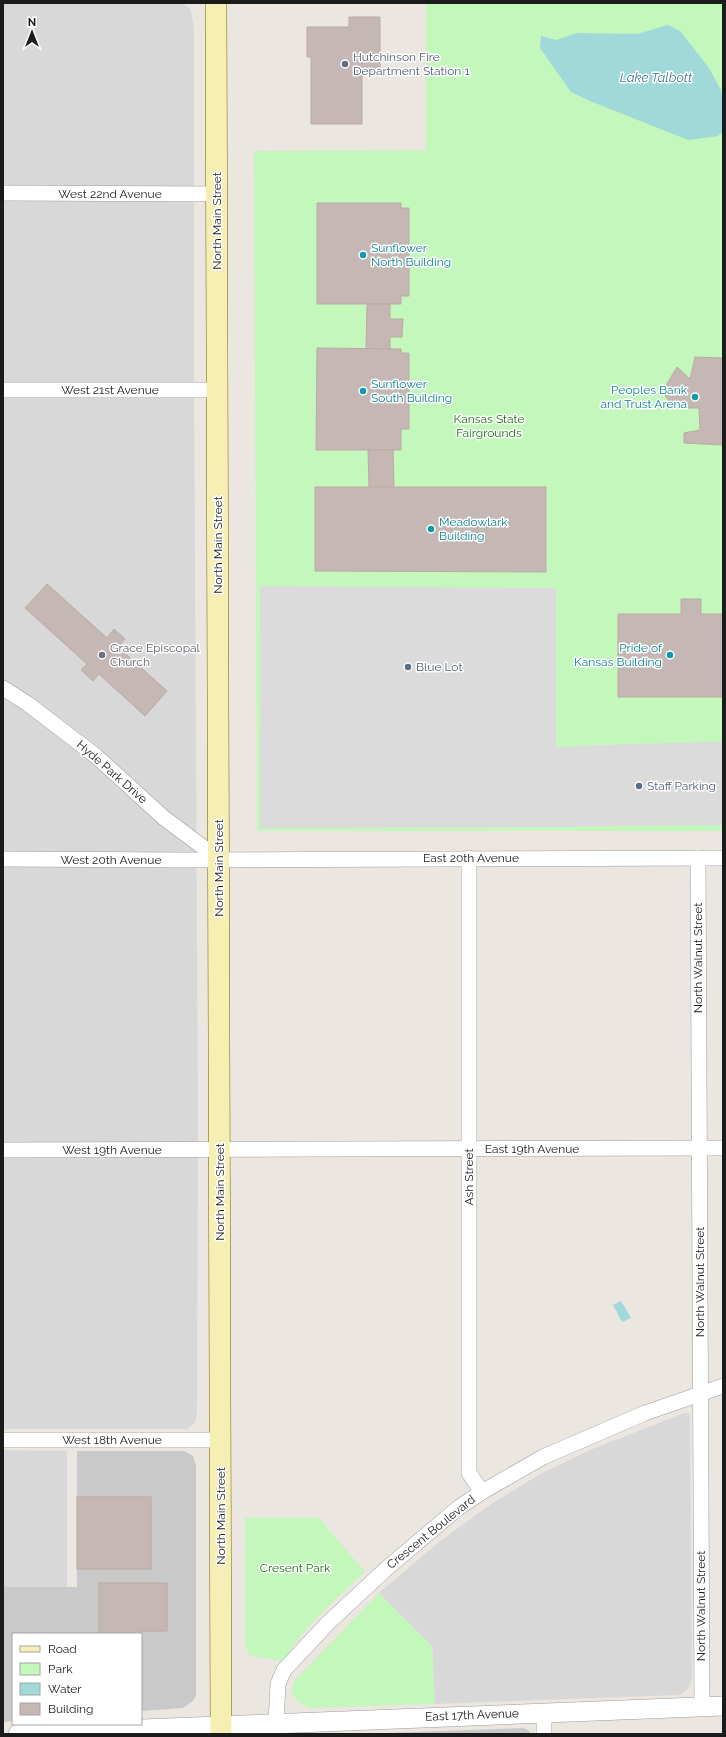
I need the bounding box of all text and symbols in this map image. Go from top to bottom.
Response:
north arrow [12,12,52,52]
text: N [28,16,36,29]
place label: Hutchinson Fire Department Station 1 [353,50,470,78]
marker: Hutchinson Fire Department Station 1 [340,59,350,69]
water label: Lake Talbott [620,70,693,85]
street label: North Main Street [210,172,224,270]
street label: West 22nd Avenue [58,187,162,201]
place label: Sunflower North Building [371,241,451,269]
marker: Sunflower North Building [358,250,368,260]
place label: Sunflower South Building [371,377,452,405]
street label: West 21st Avenue [61,383,159,397]
place label: Peoples Bank and Trust Arena [600,383,688,411]
marker: Sunflower South Building [358,386,368,396]
marker: Peoples Bank and Trust Arena [690,392,700,402]
park label: Kansas State Fairgrounds [453,412,525,440]
street label: North Main Street [211,496,225,594]
place label: Meadowlark Building [439,515,508,543]
marker: Meadowlark Building [426,524,436,534]
place label: Grace Episcopal Church [110,641,201,669]
place label: Pride of Kansas Building [574,641,663,669]
marker: Grace Episcopal Church [97,650,107,660]
marker: Pride of Kansas Building [665,650,675,660]
place label: Blue Lot [416,660,462,674]
marker: Blue Lot [403,662,413,672]
street label: Hyde Park Drive [74,738,150,806]
place label: Staff Parking [647,779,716,793]
marker: Staff Parking [634,781,644,791]
street label: North Main Street [212,819,226,917]
street label: East 20th Avenue [423,851,519,865]
street label: West 20th Avenue [60,853,162,867]
street label: North Walnut Street [691,903,705,1013]
street label: East 19th Avenue [485,1142,579,1156]
street label: West 19th Avenue [62,1143,162,1157]
street label: North Main Street [213,1143,227,1241]
street label: Ash Street [462,1148,476,1206]
street label: North Walnut Street [693,1227,707,1337]
street label: West 18th Avenue [62,1433,162,1447]
street label: North Main Street [214,1467,228,1565]
street label: Crescent Boulevard [384,1492,478,1572]
street label: North Walnut Street [694,1551,708,1661]
park label: Cresent Park [260,1561,331,1575]
legend [12,1633,142,1725]
text: Road [48,1642,77,1656]
text: Park [48,1662,73,1676]
text: Water [48,1682,82,1696]
text: Building [48,1702,94,1716]
street label: East 17th Avenue [425,1706,519,1724]

